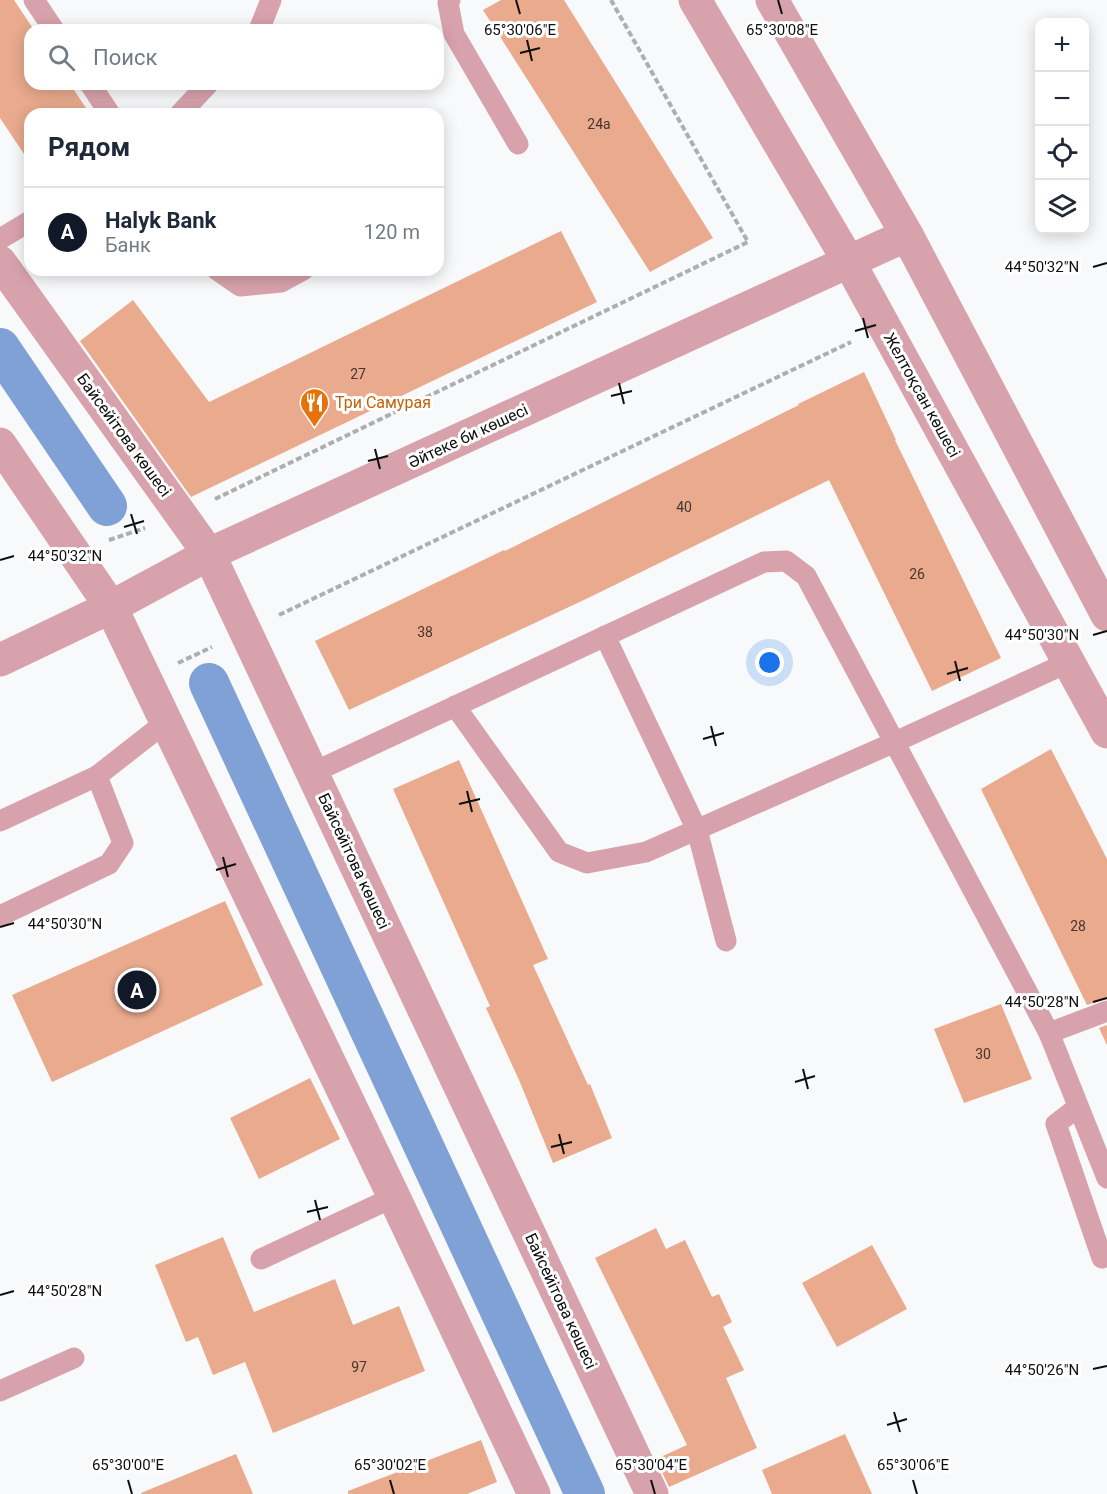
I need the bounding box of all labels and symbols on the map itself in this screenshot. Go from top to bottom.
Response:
text: 65°30'06"E [484,21,557,39]
text: 65°30'08"E [746,21,819,39]
house number: 24а [587,116,611,132]
text: 44°50'32"N [1005,258,1079,276]
street label: Желтоқсан көшесі [880,329,964,461]
house number: 27 [350,366,366,382]
street label: Байсейітова көшесі [73,370,175,500]
restaurant icon: Три Самурая [298,386,330,428]
place label: Три Самурая [335,393,431,412]
street label: Әйтеке би көшесі [405,400,531,472]
house number: 40 [676,499,692,515]
text: 44°50'32"N [28,547,102,565]
house number: 26 [909,566,925,582]
house number: 38 [417,624,433,640]
text: 44°50'30"N [1005,626,1079,644]
your location [755,648,784,677]
street label: Байсейітова көшесі [314,790,394,932]
text: 44°50'30"N [28,915,102,933]
house number: 28 [1070,918,1086,934]
pin: A [118,968,156,1012]
text: 44°50'28"N [1005,993,1079,1011]
house number: 30 [975,1046,991,1062]
street label: Байсейітова көшесі [521,1230,601,1372]
text: 44°50'28"N [28,1282,102,1300]
house number: 97 [351,1359,367,1375]
text: 44°50'26"N [1005,1361,1079,1379]
text: 65°30'00"E [92,1456,165,1474]
text: 65°30'02"E [354,1456,427,1474]
text: 65°30'04"E [615,1456,688,1474]
text: 65°30'06"E [877,1456,950,1474]

